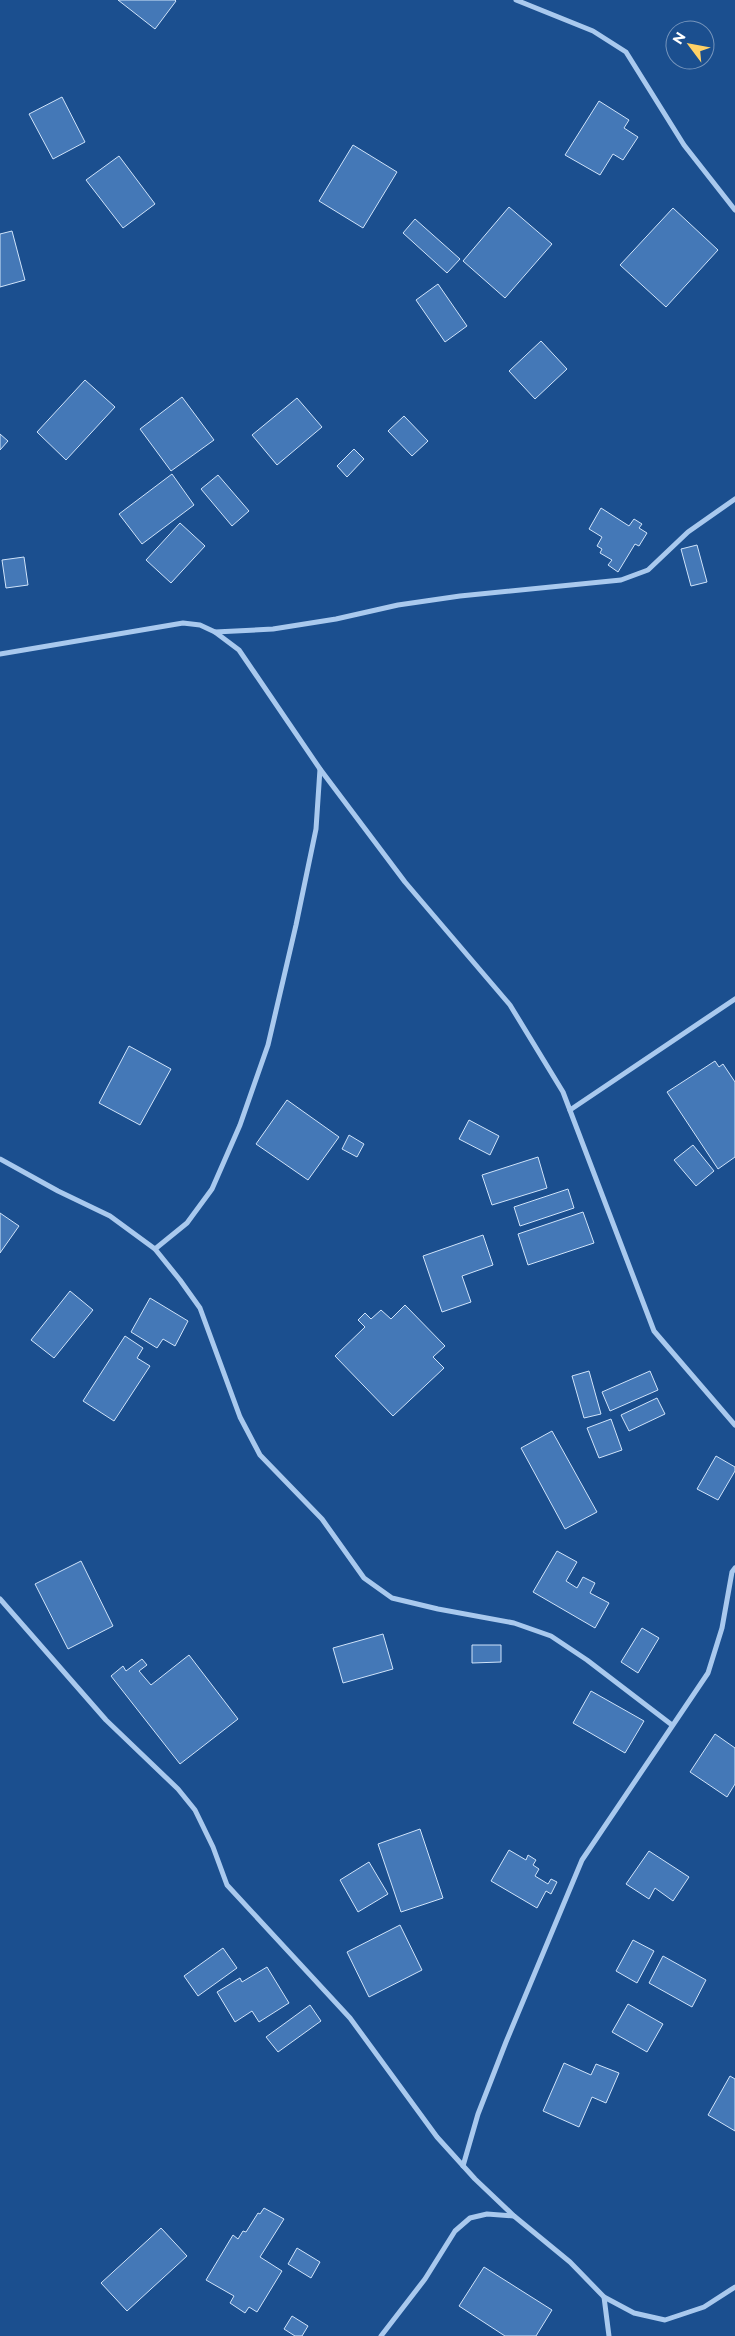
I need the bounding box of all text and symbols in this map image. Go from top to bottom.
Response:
north arrow [665,20,715,70]
text: N [668,29,690,48]

